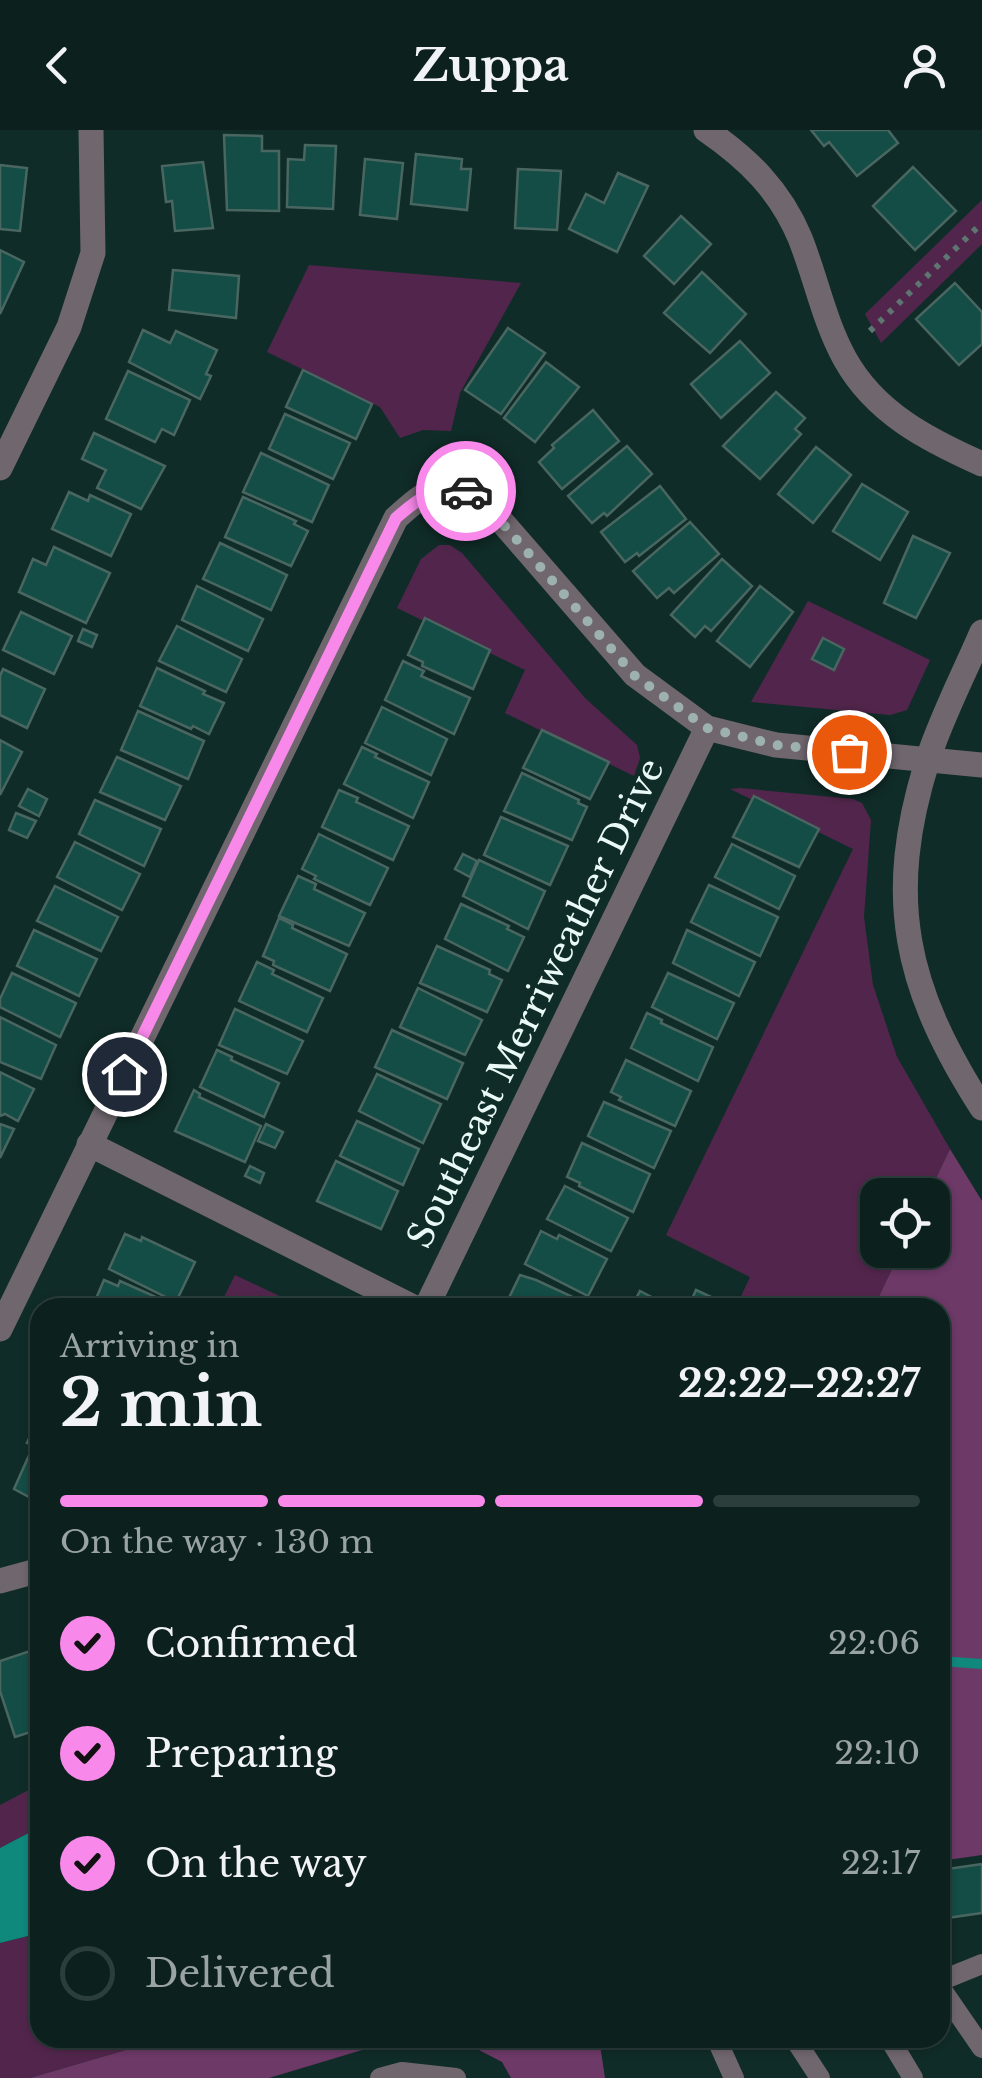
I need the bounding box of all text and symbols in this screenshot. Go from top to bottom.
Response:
text: Zuppa [413,37,569,93]
icon: back [30,38,85,93]
icon: person [897,38,952,93]
courier [416,441,516,541]
icon: car [439,464,494,519]
pin [807,710,892,795]
icon: bag [822,725,877,780]
street label: Southeast Merriweather Drive [397,751,673,1255]
pin [82,1032,167,1117]
icon: home [97,1047,152,1102]
map controls [860,1178,950,1268]
button: locate [860,1178,950,1268]
text: Arriving in [60,1326,239,1366]
text: 22:22–22:27 [678,1360,920,1407]
text: 2 min [60,1363,262,1444]
text: On the way · 130 m [60,1522,374,1562]
icon: check [60,1616,115,1671]
text: Confirmed [145,1620,358,1667]
text: 22:06 [828,1623,920,1663]
icon: check [60,1726,115,1781]
text: Preparing [145,1730,337,1777]
text: 22:10 [834,1733,920,1773]
icon: check [60,1836,115,1891]
text: On the way [145,1840,367,1887]
text: 22:17 [841,1843,920,1883]
text: Delivered [145,1950,335,1997]

